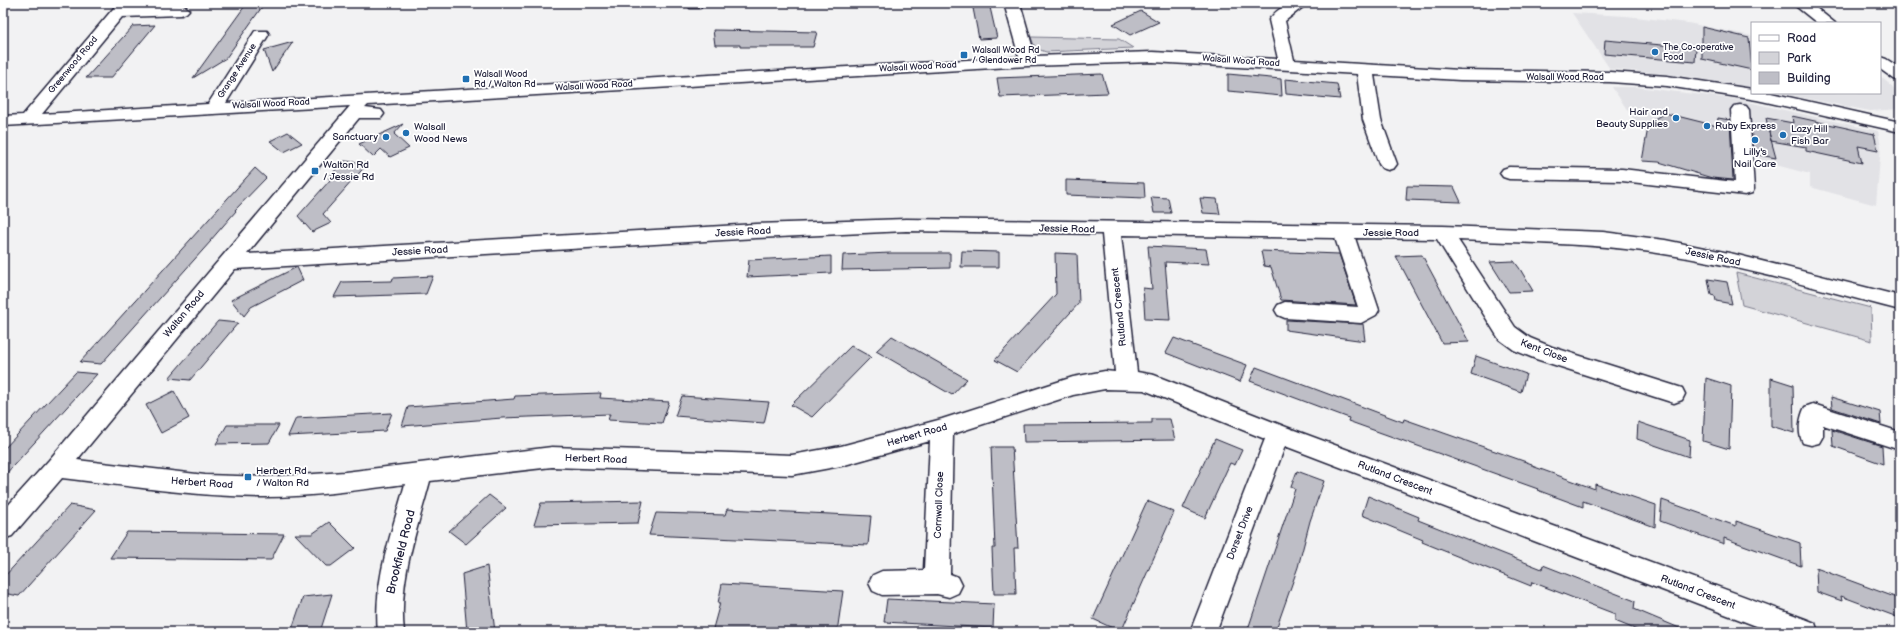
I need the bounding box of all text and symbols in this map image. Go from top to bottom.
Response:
legend [1751,22,1881,94]
text: Road [1787,31,1816,46]
street label: Greenwood Road [46,34,100,96]
street label: Grange Avenue [215,41,259,100]
place label: The Co-operative Food [1663,42,1734,63]
place label: Walsall Wood Rd / Glendower Rd [972,45,1040,66]
marker: The Co-operative Food [1650,47,1660,57]
marker: Walsall Wood Rd / Glendower Rd [959,50,969,60]
text: Park [1787,51,1811,66]
street label: Walsall Wood Road [1202,53,1280,69]
street label: Walsall Wood Road [879,59,957,75]
place label: Walsall Wood Rd / Walton Rd [474,69,536,90]
text: Building [1787,71,1831,86]
street label: Walsall Wood Road [1526,72,1604,83]
marker: Walsall Wood Rd / Walton Rd [461,74,471,84]
street label: Walsall Wood Road [555,78,633,94]
street label: Walsall Wood Road [232,96,310,112]
place label: Hair and Beauty Supplies [1596,106,1668,130]
marker: Hair and Beauty Supplies [1671,113,1681,123]
place label: Ruby Express [1715,120,1776,132]
place label: Walsall Wood News [414,121,467,145]
marker: Ruby Express [1702,121,1712,131]
place label: Lazy Hill Fish Bar [1791,123,1829,147]
marker: Walsall Wood News [401,128,411,138]
marker: Lazy Hill Fish Bar [1778,130,1788,140]
place label: Sanctuary [332,131,378,143]
marker: Sanctuary [381,132,391,142]
marker: Lilly's Nail Care [1750,135,1760,145]
place label: Lilly's Nail Care [1734,146,1776,170]
place label: Walton Rd / Jessie Rd [323,159,375,183]
marker: Walton Rd / Jessie Rd [310,166,320,176]
street label: Jessie Road [1039,223,1095,235]
street label: Jessie Road [715,225,772,239]
street label: Jessie Road [1363,227,1419,239]
street label: Jessie Road [392,244,449,258]
street label: Jessie Road [1684,245,1742,269]
street label: Rutland Crescent [1109,267,1129,347]
street label: Walton Road [161,288,207,340]
street label: Kent Close [1519,337,1569,365]
street label: Herbert Road [886,421,949,449]
street label: Herbert Road [565,452,627,466]
street label: Rutland Crescent [1356,458,1434,498]
place label: Herbert Rd / Walton Rd [256,465,309,489]
street label: Cornwall Close [932,471,946,539]
marker: Herbert Rd / Walton Rd [243,472,253,482]
street label: Herbert Road [171,475,234,491]
street label: Dorset Drive [1224,504,1256,562]
street label: Brookfield Road [383,508,419,596]
street label: Rutland Crescent [1659,572,1737,612]

